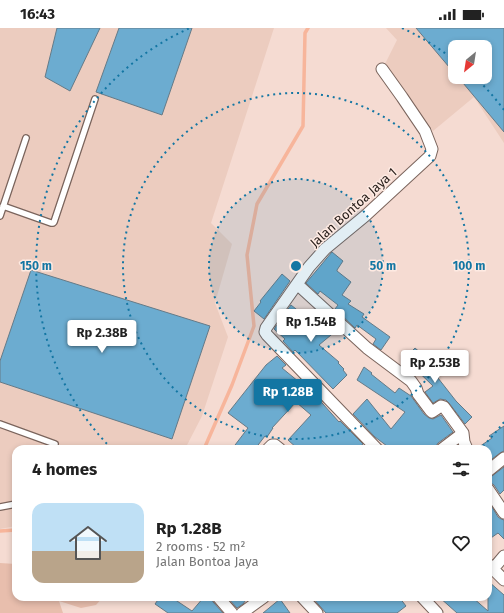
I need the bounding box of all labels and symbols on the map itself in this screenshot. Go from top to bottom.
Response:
north arrow [448,40,492,84]
street label: Jalan Bontoa Jaya 1 [307,164,400,250]
text: 150 m [20,259,52,273]
centre of rings [289,259,303,273]
text: 50 m [370,259,396,273]
text: 100 m [453,259,485,273]
pin: Rp 1.54B [270,309,352,343]
pin: Rp 2.38B [61,320,143,354]
pin: Rp 2.53B [394,350,476,384]
pin: Rp 1.28B [247,379,329,413]

